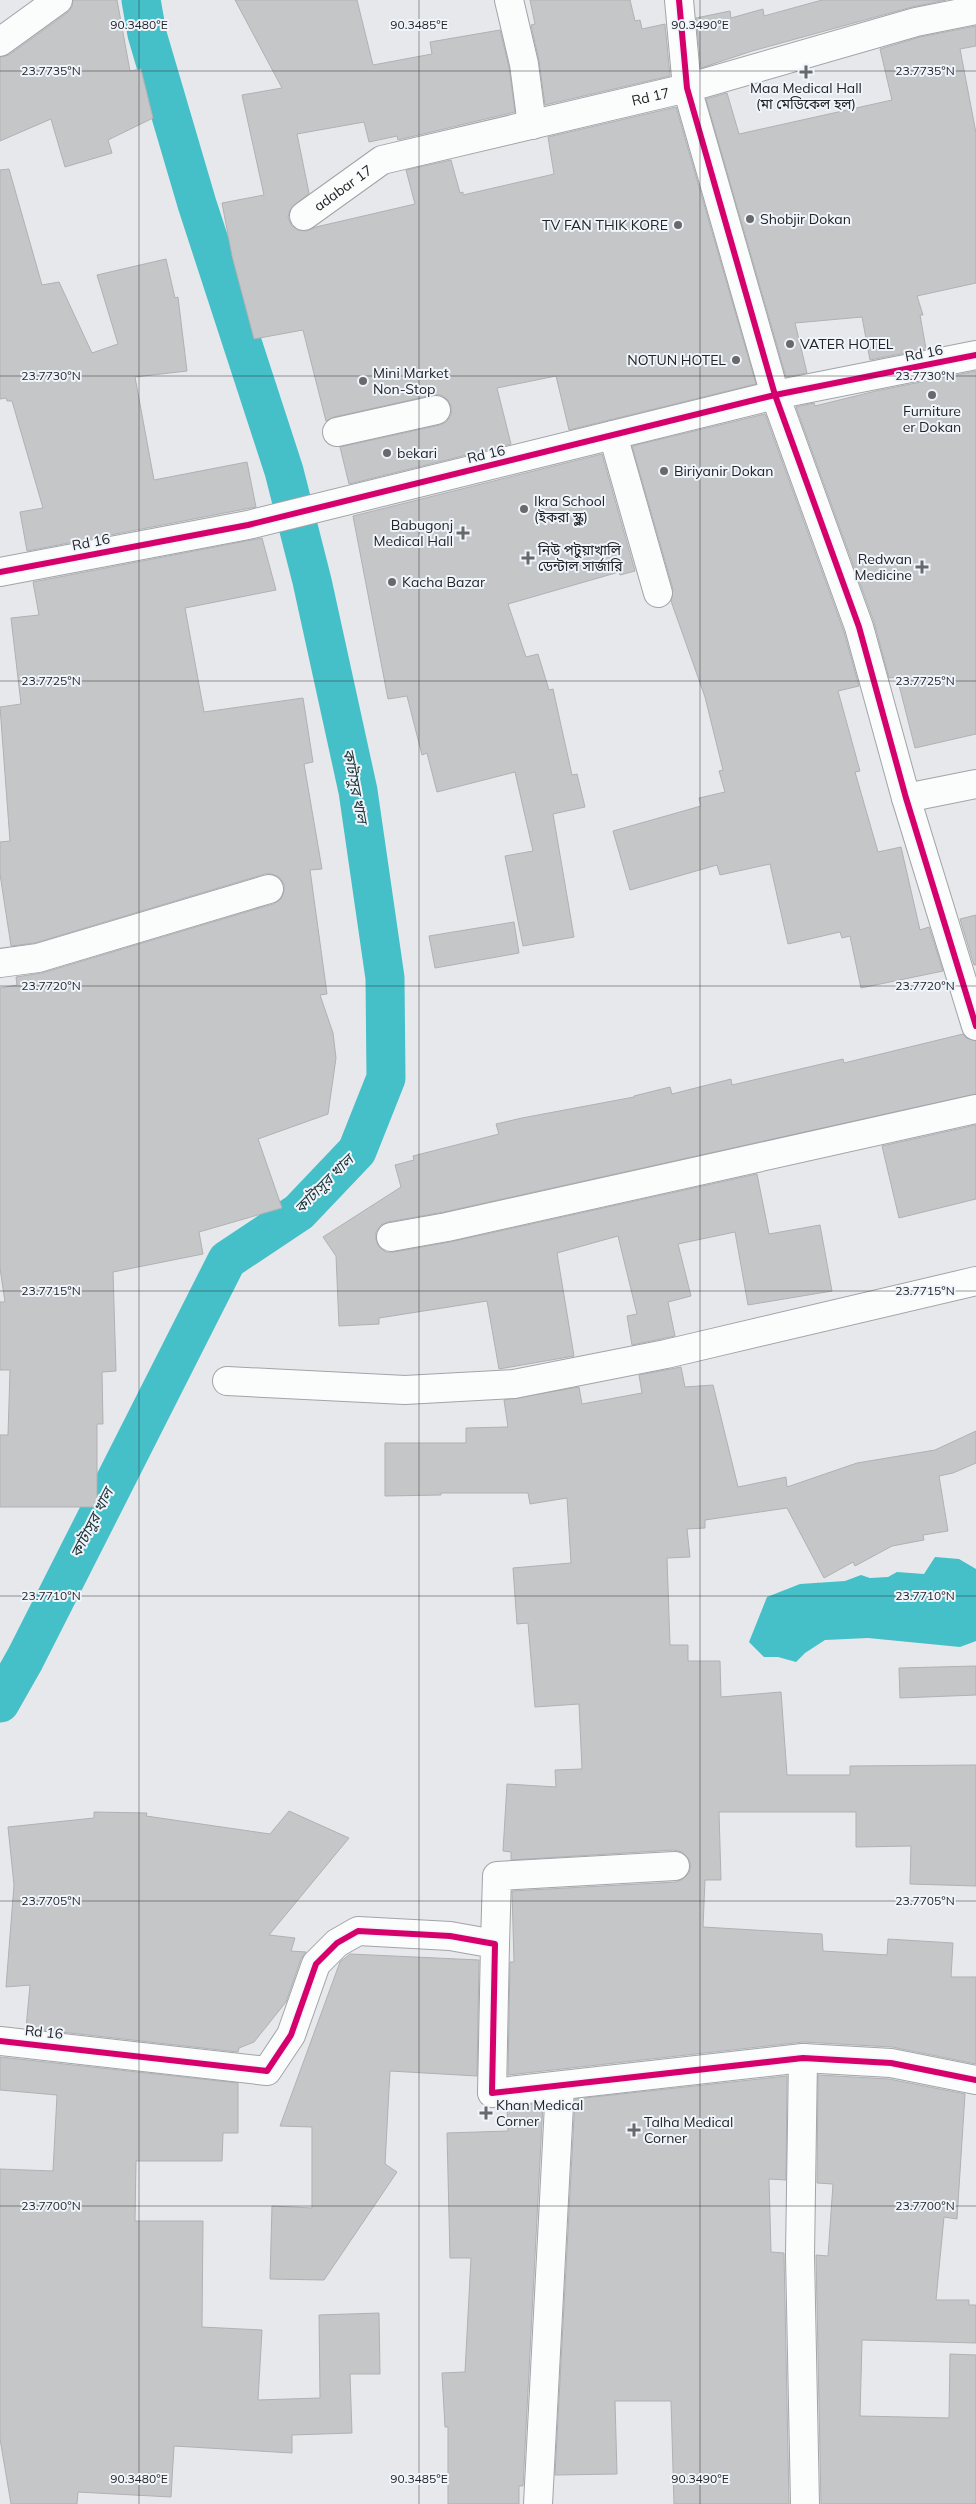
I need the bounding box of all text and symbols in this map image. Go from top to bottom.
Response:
text: 90.3480°E [110,17,168,32]
text: 90.3485°E [390,17,448,32]
text: 90.3490°E [671,17,729,32]
text: 23.7735°N [21,63,81,78]
text: 23.7735°N [895,63,955,78]
marker: Maa Medical Hall (মা মেডিকেল হল) [800,66,812,78]
place label: Maa Medical Hall (মা মেডিকেল হল) [750,79,862,113]
street label: Rd 17 [630,83,671,110]
street label: adabar 17 [310,161,376,215]
place label: Shobjir Dokan [760,210,851,228]
marker: Shobjir Dokan [744,213,756,225]
place label: TV FAN THIK KORE [542,216,668,234]
marker: TV FAN THIK KORE [672,219,684,231]
place label: VATER HOTEL [800,335,894,353]
marker: VATER HOTEL [784,338,796,350]
street label: Rd 16 [903,341,945,365]
place label: NOTUN HOTEL [627,351,726,369]
marker: NOTUN HOTEL [730,354,742,366]
place label: Mini Market Non-Stop [373,364,449,398]
text: 23.7730°N [21,368,81,383]
text: 23.7730°N [895,368,955,383]
marker: Mini Market Non-Stop [357,375,369,387]
marker: Furniture er Dokan [926,389,938,401]
place label: Furniture er Dokan [903,402,961,436]
street label: Rd 16 [465,441,507,467]
place label: bekari [397,444,437,462]
marker: bekari [381,447,393,459]
place label: Biriyanir Dokan [674,462,773,480]
marker: Biriyanir Dokan [658,465,670,477]
place label: Ikra School (ইকরা স্কুল) [534,492,605,526]
marker: Ikra School (ইকরা স্কুল) [518,503,530,515]
place label: Babugonj Medical Hall [374,516,453,550]
marker: Babugonj Medical Hall [457,527,469,539]
street label: Rd 16 [70,530,112,554]
place label: নিউ পটুয়াখালি ডেন্টাল সার্জারি [537,541,623,575]
place label: Redwan Medicine [855,550,912,584]
marker: নিউ পটুয়াখালি ডেন্টাল সার্জারি [522,552,534,564]
marker: Redwan Medicine [916,561,928,573]
place label: Kacha Bazar [402,573,486,591]
marker: Kacha Bazar [386,576,398,588]
text: 23.7725°N [21,673,81,688]
text: 23.7725°N [895,673,955,688]
water label: কাটাসুর খাল [339,747,373,828]
text: 23.7720°N [21,978,81,993]
text: 23.7720°N [895,978,955,993]
water label: কাটাসুর খাল [290,1148,359,1217]
text: 23.7715°N [21,1283,81,1298]
text: 23.7715°N [895,1283,955,1298]
water label: কাটাসুর খাল [66,1482,119,1561]
text: 23.7710°N [21,1588,81,1603]
text: 23.7710°N [895,1588,955,1603]
text: 23.7705°N [21,1893,81,1908]
text: 23.7705°N [895,1893,955,1908]
street label: Rd 16 [24,2021,64,2043]
place label: Khan Medical Corner [496,2096,583,2130]
marker: Khan Medical Corner [480,2107,492,2119]
place label: Talha Medical Corner [644,2113,733,2147]
marker: Talha Medical Corner [628,2124,640,2136]
text: 23.7700°N [21,2198,81,2213]
text: 23.7700°N [895,2198,955,2213]
text: 90.3480°E [110,2471,168,2486]
text: 90.3485°E [390,2471,448,2486]
text: 90.3490°E [671,2471,729,2486]

